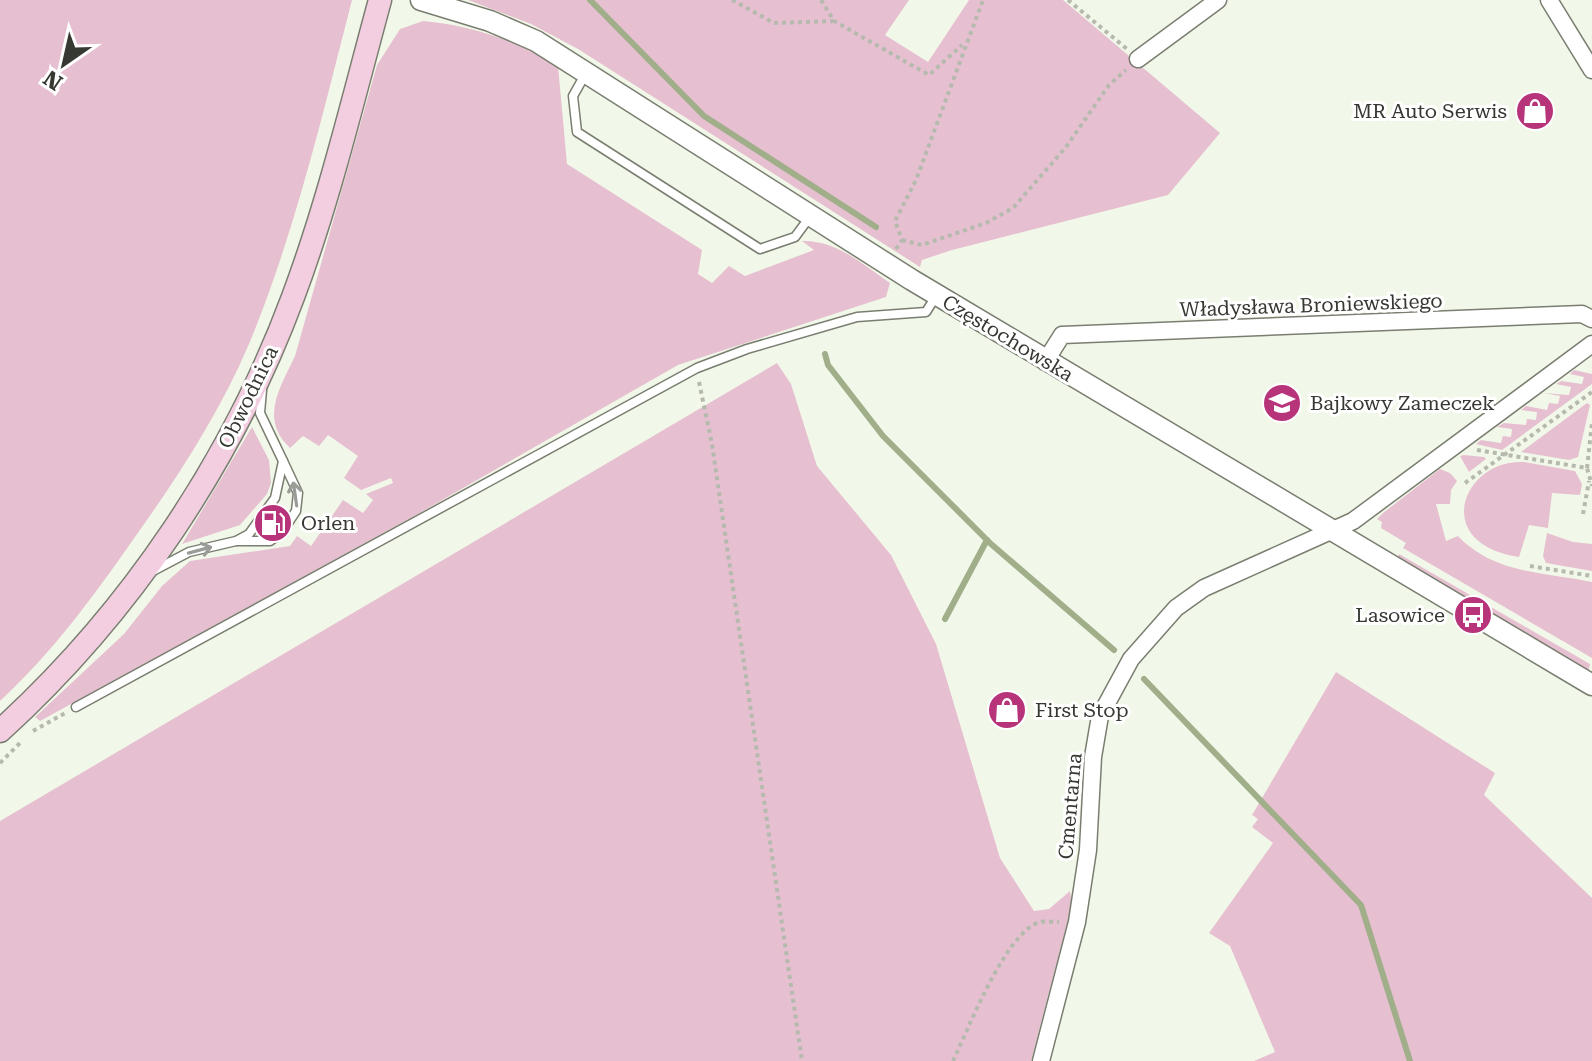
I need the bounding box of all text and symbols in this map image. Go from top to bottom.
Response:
north arrow [24,24,104,104]
text: N [39,65,67,95]
shop icon: MR Auto Serwis [1514,90,1556,132]
place label: MR Auto Serwis [1353,99,1507,123]
street label: Władysława Broniewskiego [1179,288,1443,322]
street label: Częstochowska [938,289,1078,387]
street label: Obwodnica [213,342,283,452]
school or university icon: Bajkowy Zameczek [1261,382,1303,424]
place label: Bajkowy Zameczek [1310,391,1495,415]
one-way arrow [287,482,302,507]
fuel station icon: Orlen [252,502,294,544]
place label: Orlen [301,511,355,535]
one-way arrow [187,541,213,556]
bus stop icon: Lasowice [1452,594,1494,636]
place label: Lasowice [1355,603,1445,627]
shop icon: First Stop [986,689,1028,731]
place label: First Stop [1035,698,1129,722]
street label: Cmentarna [1053,752,1087,860]

